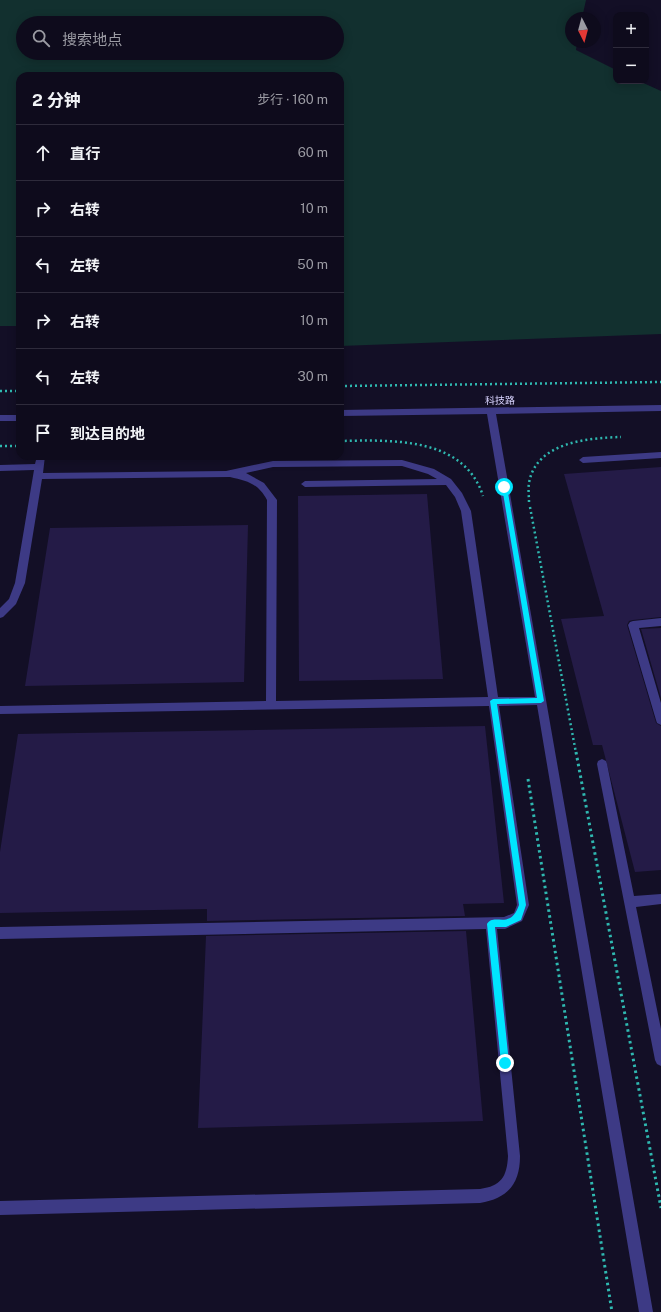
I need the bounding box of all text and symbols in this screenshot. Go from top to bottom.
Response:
north arrow [565,12,601,48]
map controls [613,12,649,84]
button: + [613,12,649,48]
search box [16,16,344,60]
icon: search [30,27,52,49]
text: 搜索地点 [62,31,122,48]
button: − [613,48,649,84]
text: 2 分钟 [32,90,81,110]
text: 步行 · 160 m [257,92,328,107]
icon: ahead [32,142,54,164]
text: 直行 [70,145,100,162]
text: 60 m [298,145,328,160]
icon: right [32,198,54,220]
text: 右转 [70,201,100,218]
text: 10 m [300,201,328,216]
icon: left [32,254,54,276]
text: 左转 [70,257,100,274]
text: 50 m [297,257,328,272]
icon: right [32,310,54,332]
text: 右转 [70,313,100,330]
text: 10 m [300,313,328,328]
icon: left [32,366,54,388]
text: 左转 [70,369,100,386]
text: 30 m [298,369,328,384]
street label: 科技路 [485,394,515,406]
icon: arrive [32,422,54,444]
text: 到达目的地 [70,425,145,442]
route start [495,478,513,496]
route end [496,1054,514,1072]

